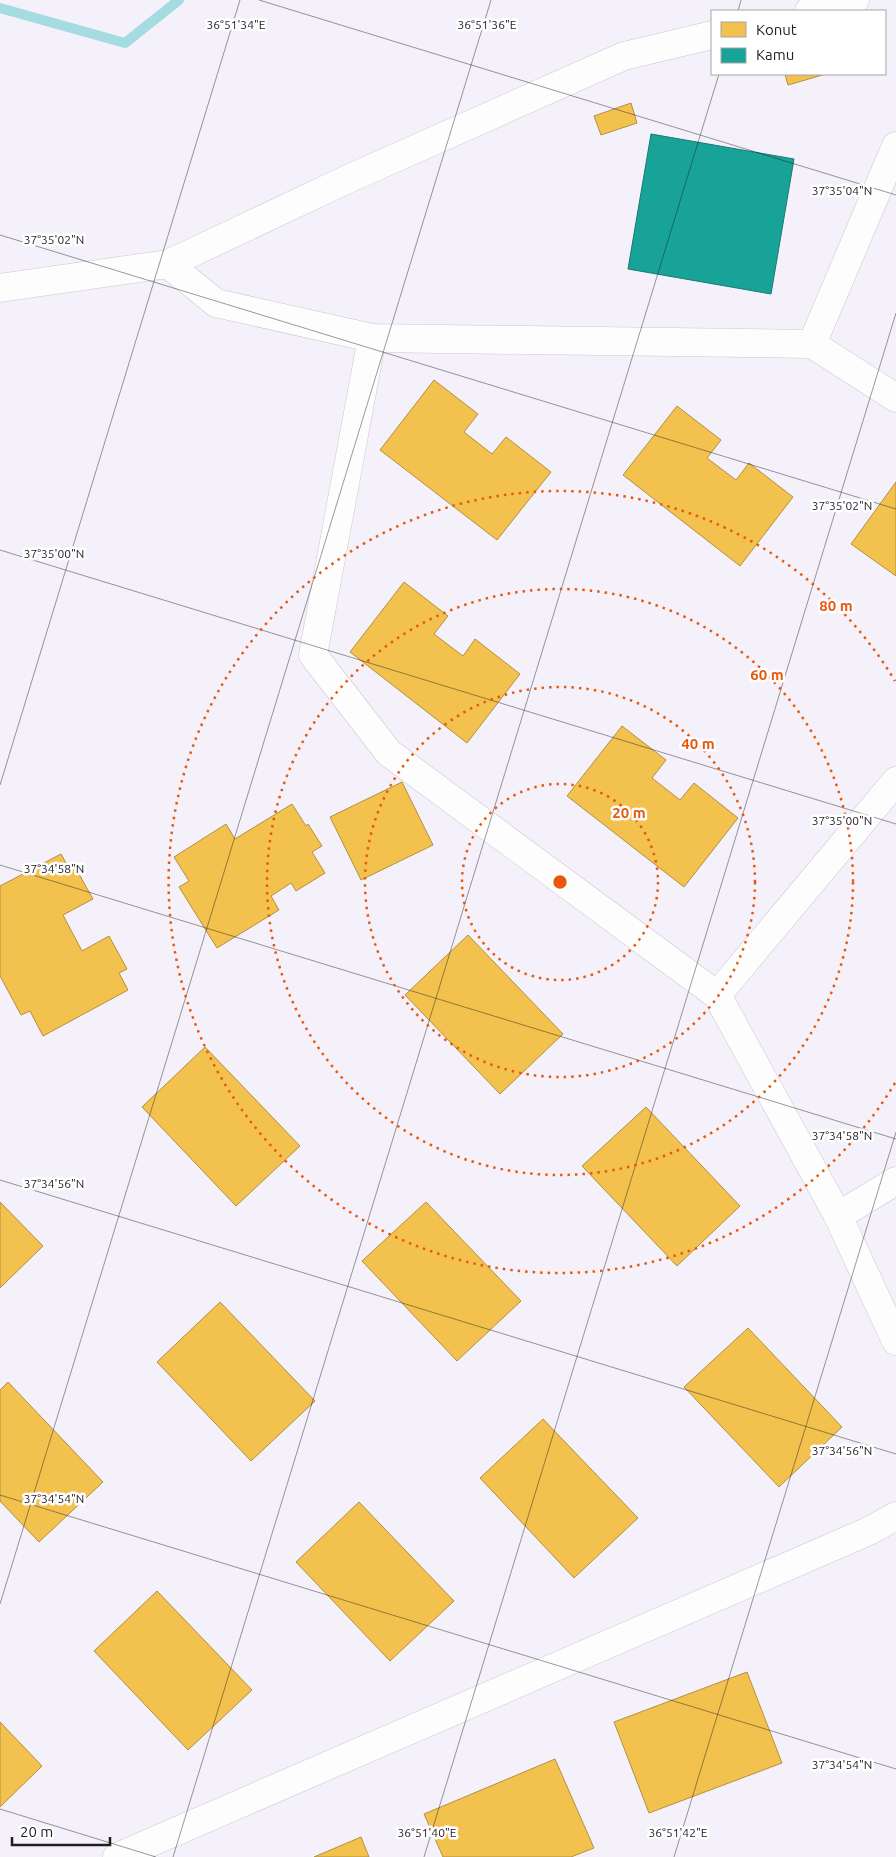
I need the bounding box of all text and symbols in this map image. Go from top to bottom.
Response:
legend [711,10,886,75]
text: 36°51'34"E [207,18,266,31]
text: 36°51'36"E [458,18,517,31]
text: Konut [756,21,797,38]
text: Kamu [756,46,794,63]
text: 37°35'04"N [812,184,872,197]
text: 37°35'02"N [24,233,84,246]
text: 37°35'02"N [812,499,872,512]
text: 37°35'00"N [24,547,84,560]
text: 80 m [819,597,853,614]
text: 60 m [750,666,784,683]
text: 40 m [681,735,715,752]
text: 20 m [612,804,646,821]
text: 37°35'00"N [812,814,872,827]
text: 37°34'58"N [24,862,84,875]
centre of rings [551,873,569,891]
text: 37°34'58"N [812,1129,872,1142]
text: 37°34'56"N [24,1177,84,1190]
text: 37°34'56"N [812,1444,872,1457]
text: 37°34'54"N [24,1492,84,1505]
text: 37°34'54"N [812,1758,872,1771]
scale bar [12,1814,110,1846]
text: 20 m [20,1823,53,1840]
text: 36°51'40"E [398,1826,457,1839]
text: 36°51'42"E [649,1826,708,1839]

